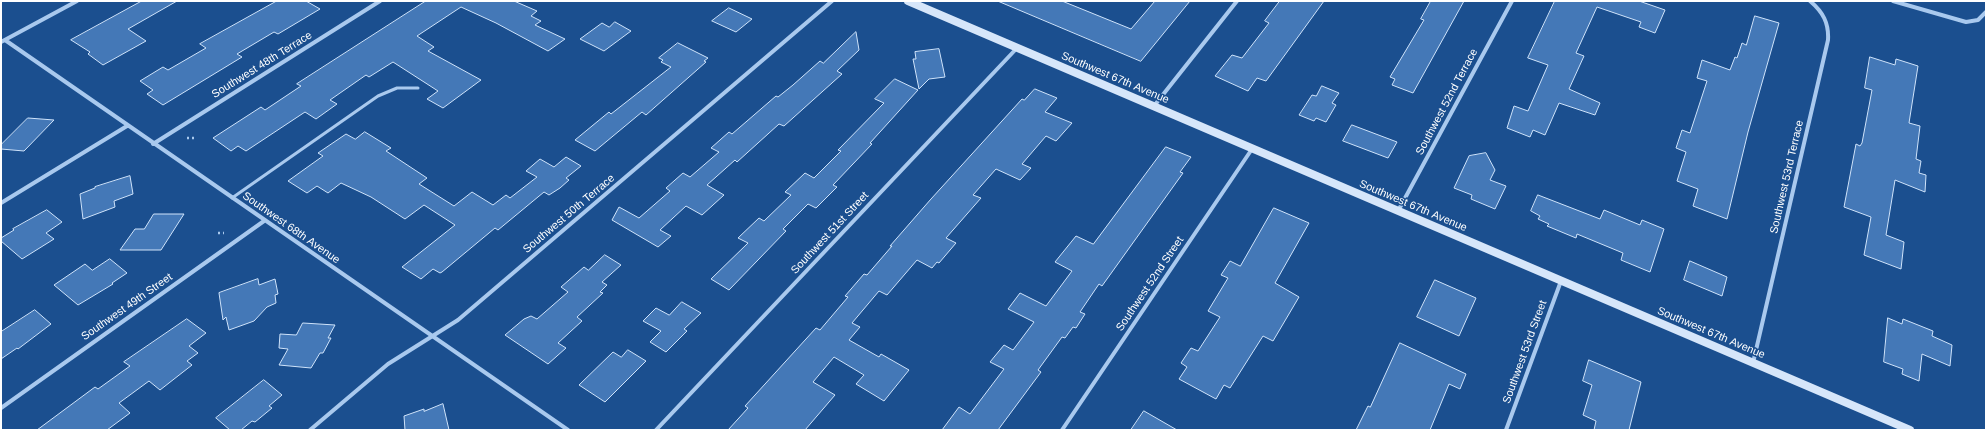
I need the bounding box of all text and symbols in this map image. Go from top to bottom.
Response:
street label: Southwest 48th Terrace [210,29,314,101]
street label: Southwest 52nd Terrace [1413,47,1481,157]
street label: Southwest 67th Avenue [1059,49,1171,107]
street label: Southwest 53rd Terrace [1768,119,1806,235]
street label: Southwest 50th Terrace [520,172,618,256]
street label: Southwest 67th Avenue [1357,177,1469,235]
street label: Southwest 68th Avenue [240,189,342,267]
street label: Southwest 51st Street [788,189,872,277]
street label: Southwest 52nd Street [1113,234,1187,334]
street label: Southwest 49th Street [79,271,175,343]
street label: Southwest 53rd Street [1500,299,1550,405]
street label: Southwest 67th Avenue [1655,304,1767,362]

